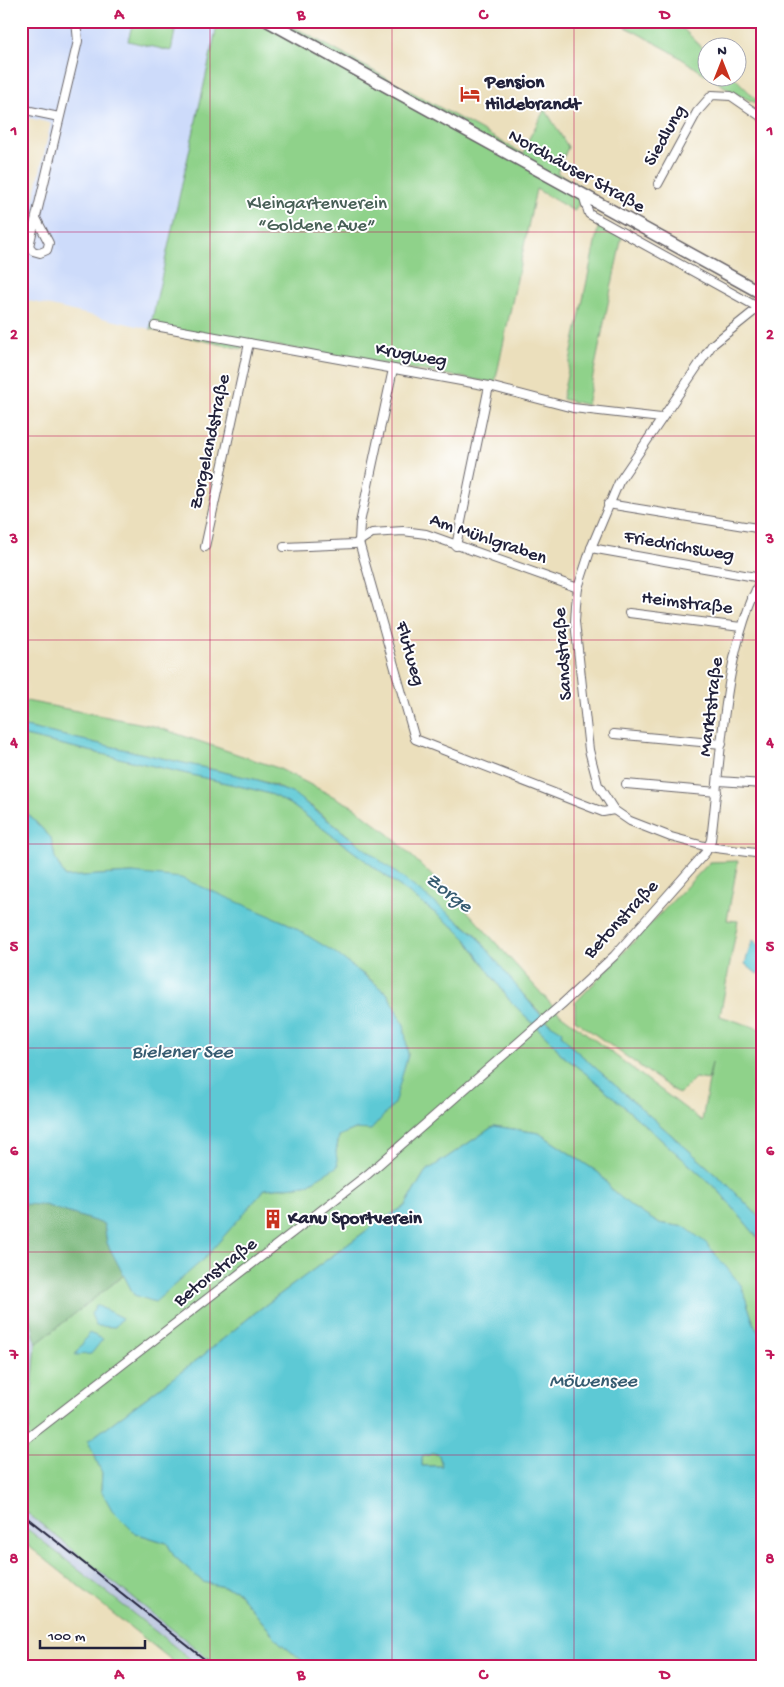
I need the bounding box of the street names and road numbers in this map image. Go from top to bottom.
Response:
street label: Siedlung [639,101,693,171]
street label: Nordhäuser Straße [504,125,649,219]
street label: Krugweg [373,338,449,374]
street label: Zorgelandstraße [185,372,237,512]
street label: Am Mühlgraben [426,509,550,571]
street label: Friedrichsweg [621,526,736,568]
street label: Heimstraße [640,587,734,621]
street label: Sandstraße [549,607,579,701]
street label: Flutweg [389,618,429,689]
street label: Marktstraße [694,656,730,758]
street label: Betonstraße [579,876,664,965]
street label: Betonstraße [169,1233,262,1313]

